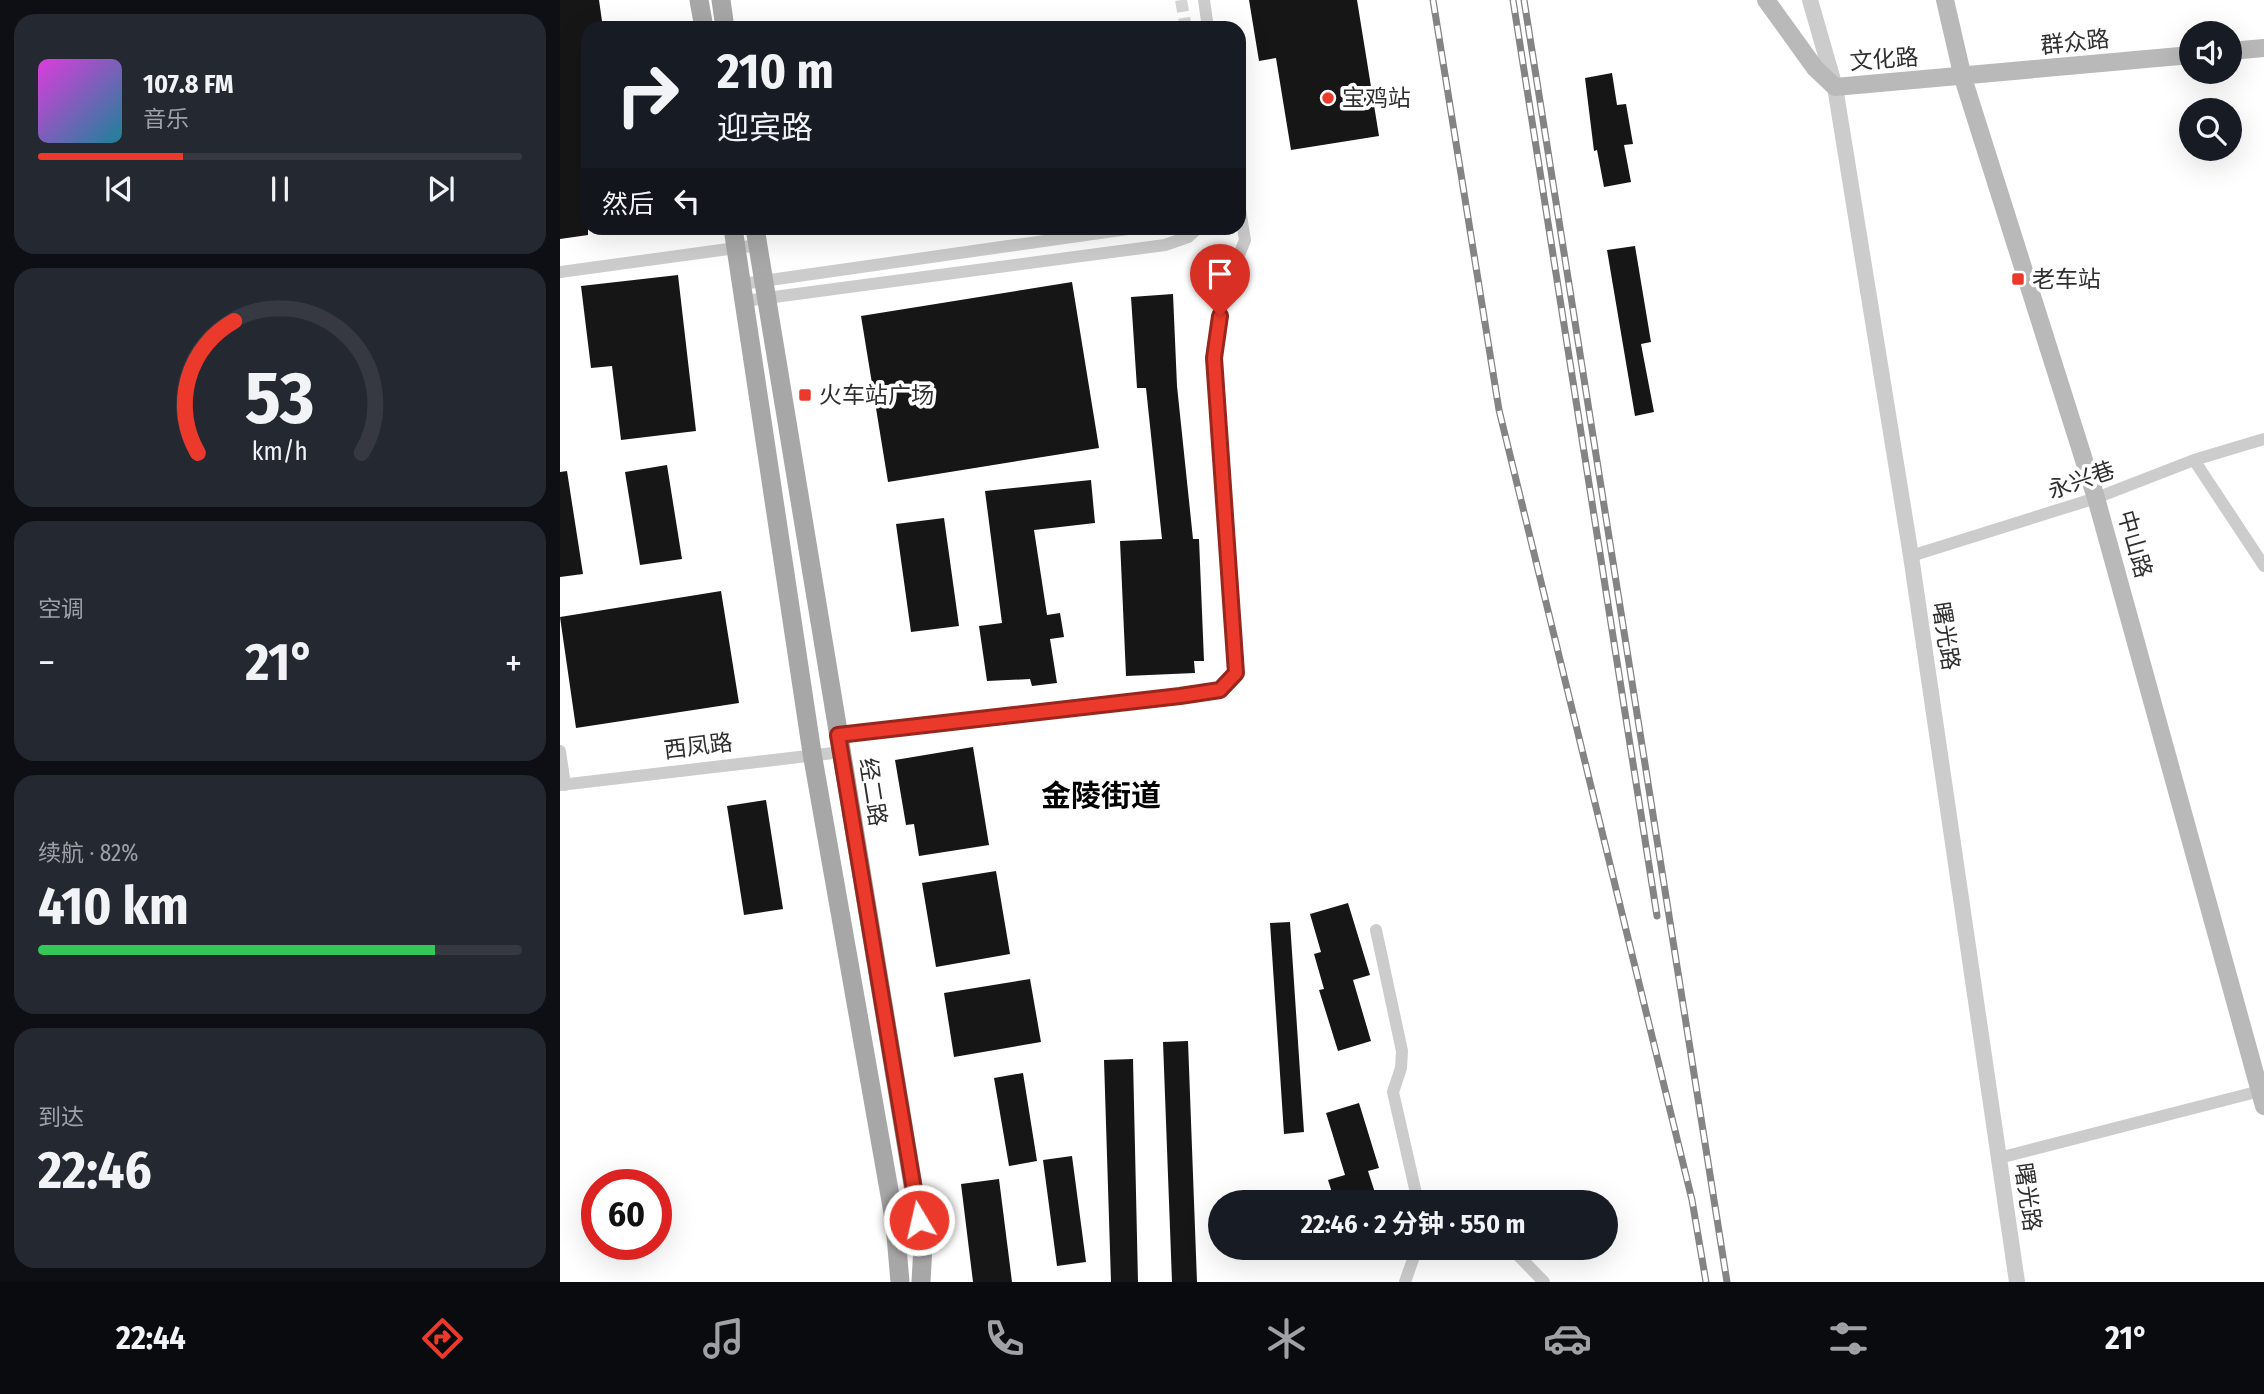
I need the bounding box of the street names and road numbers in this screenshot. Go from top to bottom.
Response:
street label: 群众路 [2039,24,2111,60]
street label: 文化路 [1849,43,1919,75]
street label: 永兴巷 [2044,456,2118,504]
street label: 中山路 [2112,507,2158,581]
street label: 曙光路 [1927,600,1965,672]
street label: 西凤路 [662,728,734,764]
street label: 经二路 [854,756,892,828]
street label: 曙光路 [2009,1161,2047,1233]

